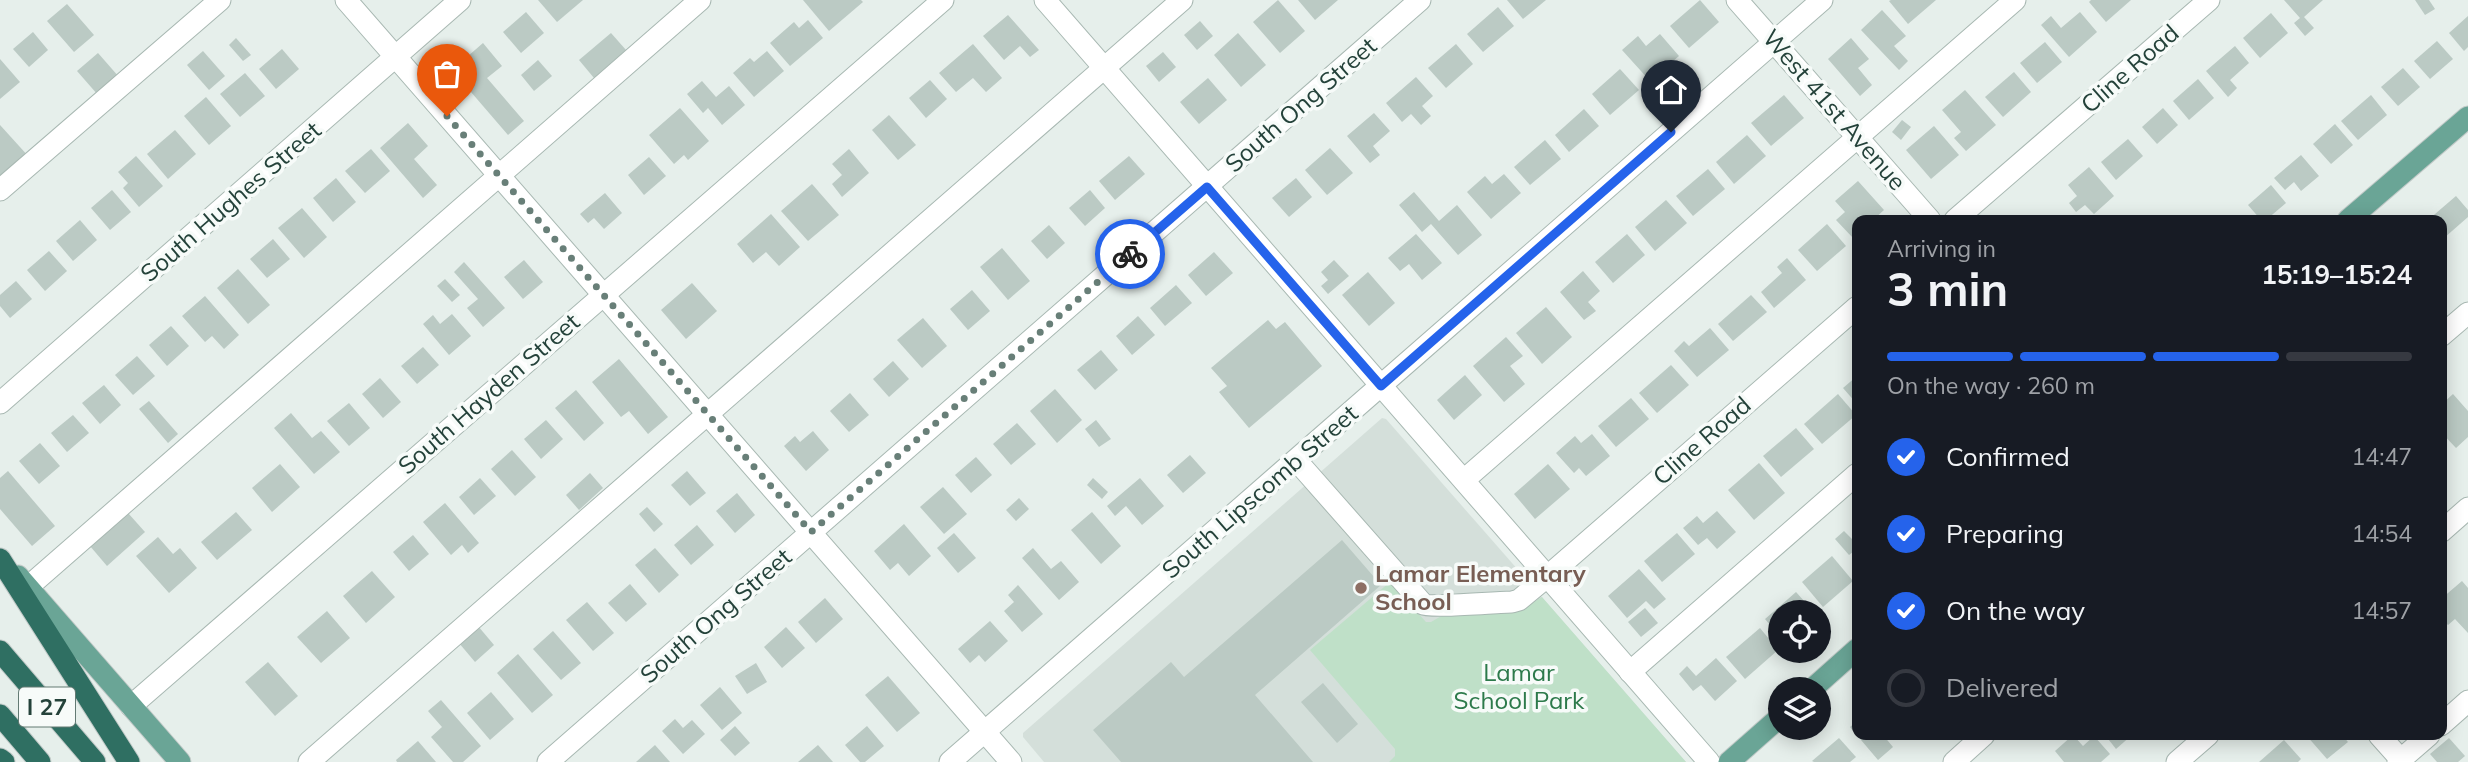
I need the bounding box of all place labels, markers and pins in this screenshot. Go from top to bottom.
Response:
pin [417,44,477,116]
pin [1641,60,1701,132]
place label: Lamar Elementary School [1375,558,1587,616]
marker: Lamar Elementary School [1353,580,1369,596]

